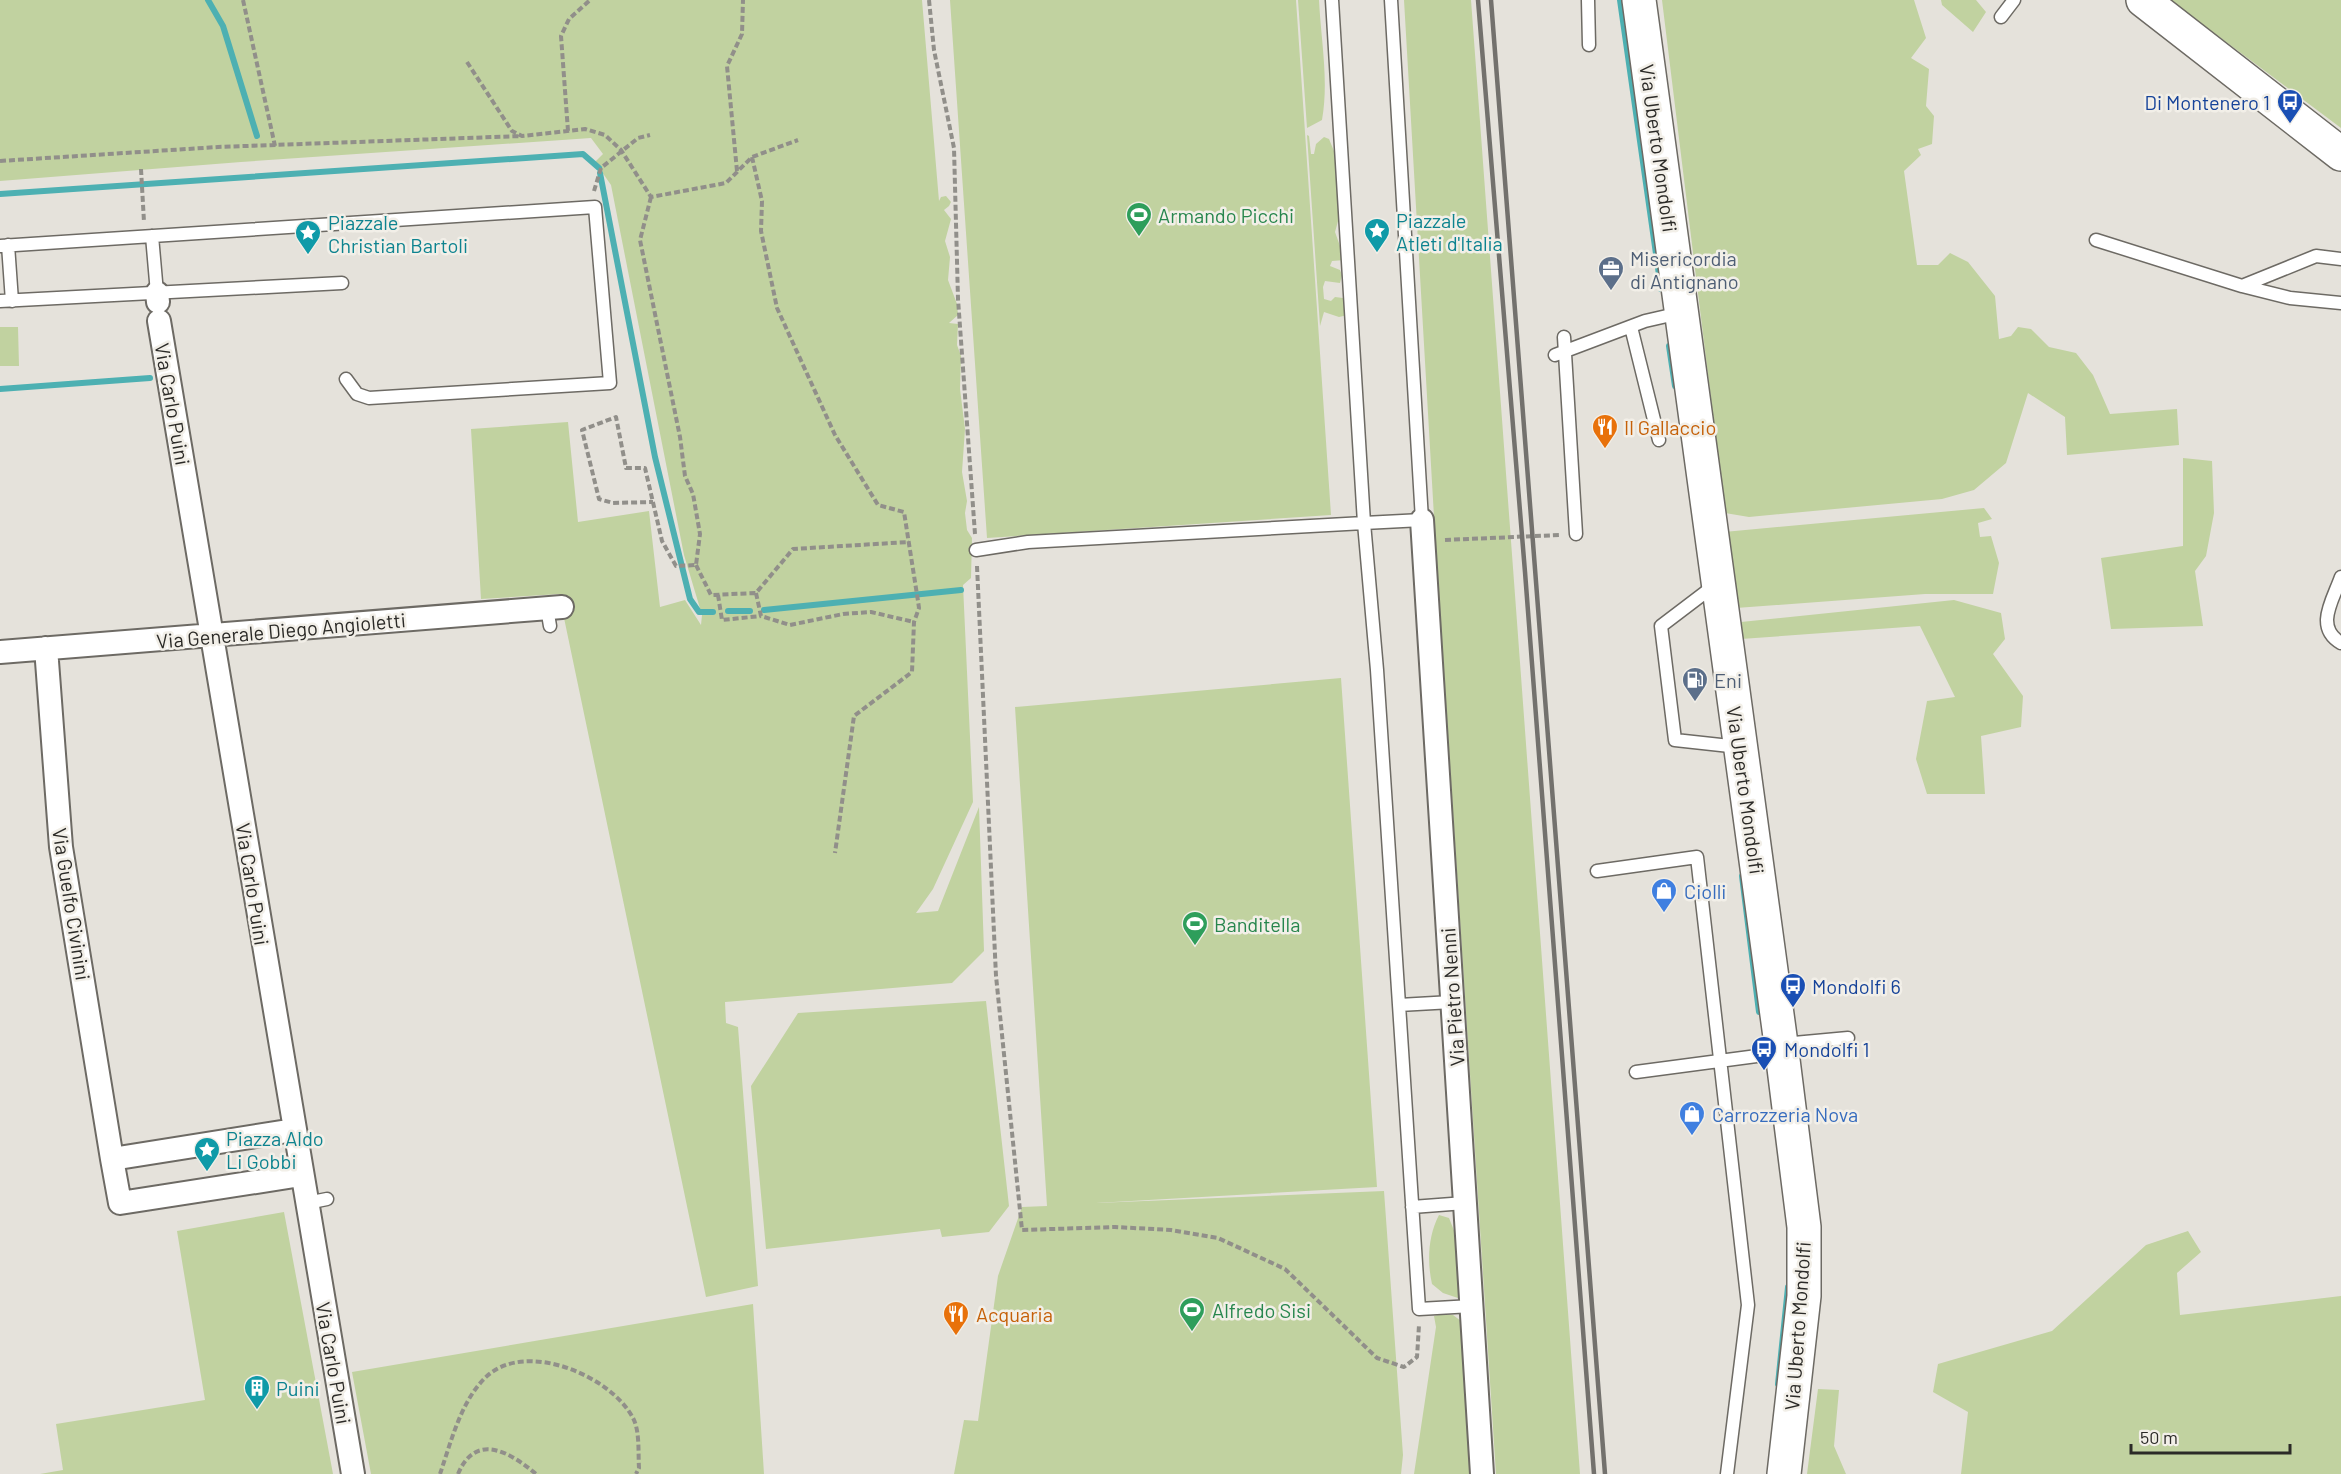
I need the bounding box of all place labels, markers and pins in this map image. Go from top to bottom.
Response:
bus stop icon: Di Montenero 1 [2275,87,2305,125]
place label: Di Montenero 1 [2145,90,2270,114]
sports icon: Armando Picchi [1124,200,1154,238]
place label: Armando Picchi [1158,203,1294,227]
place label: Piazzale Atleti d'Italia [1396,208,1503,255]
place label: Piazzale Christian Bartoli [328,210,468,257]
place icon: Piazzale Atleti d'Italia [1362,216,1392,254]
place icon: Piazzale Christian Bartoli [293,218,323,256]
place label: Misericordia di Antignano [1630,246,1739,293]
office icon: Misericordia di Antignano [1596,254,1626,292]
restaurant icon: Il Gallaccio [1590,412,1620,450]
place label: Il Gallaccio [1624,415,1716,439]
fuel station icon: Eni [1680,665,1710,703]
place label: Eni [1714,668,1742,692]
shop icon: Ciolli [1649,876,1679,914]
place label: Ciolli [1684,879,1726,903]
sports icon: Banditella [1180,909,1210,947]
place label: Banditella [1214,912,1300,936]
bus stop icon: Mondolfi 6 [1778,971,1808,1009]
place label: Mondolfi 6 [1812,974,1901,998]
bus stop icon: Mondolfi 1 [1749,1034,1779,1072]
place label: Mondolfi 1 [1784,1037,1870,1061]
shop icon: Carrozzeria Nova [1677,1099,1707,1137]
place label: Carrozzeria Nova [1712,1102,1858,1126]
place label: Piazza Aldo Li Gobbi [226,1126,324,1173]
place icon: Piazza Aldo Li Gobbi [192,1135,222,1173]
sports icon: Alfredo Sisi [1177,1295,1207,1333]
place label: Alfredo Sisi [1212,1298,1311,1322]
restaurant icon: Acquaria [941,1299,971,1337]
place label: Acquaria [976,1302,1053,1326]
building icon: Puini [242,1373,272,1411]
place label: Puini [276,1376,320,1400]

